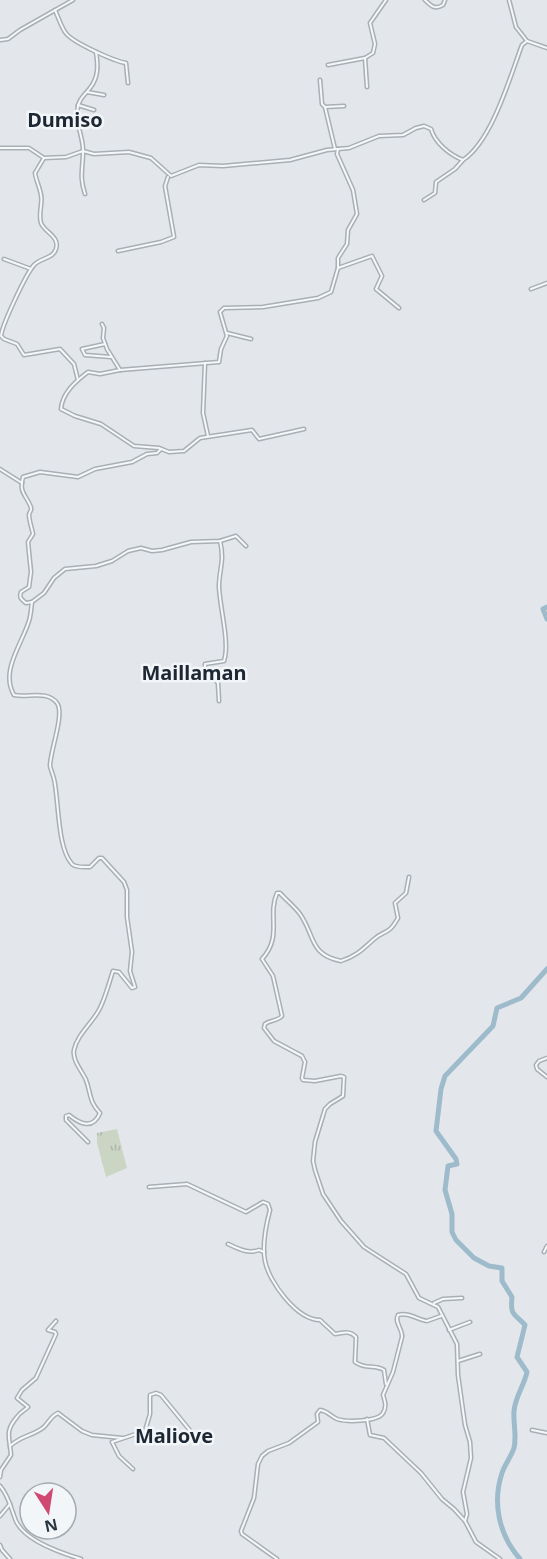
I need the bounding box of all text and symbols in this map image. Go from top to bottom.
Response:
district label: Dumiso [27,106,103,133]
district label: Maillaman [141,659,247,686]
district label: Maliove [135,1422,213,1449]
north arrow [18,1481,78,1541]
text: N [42,1514,60,1538]

